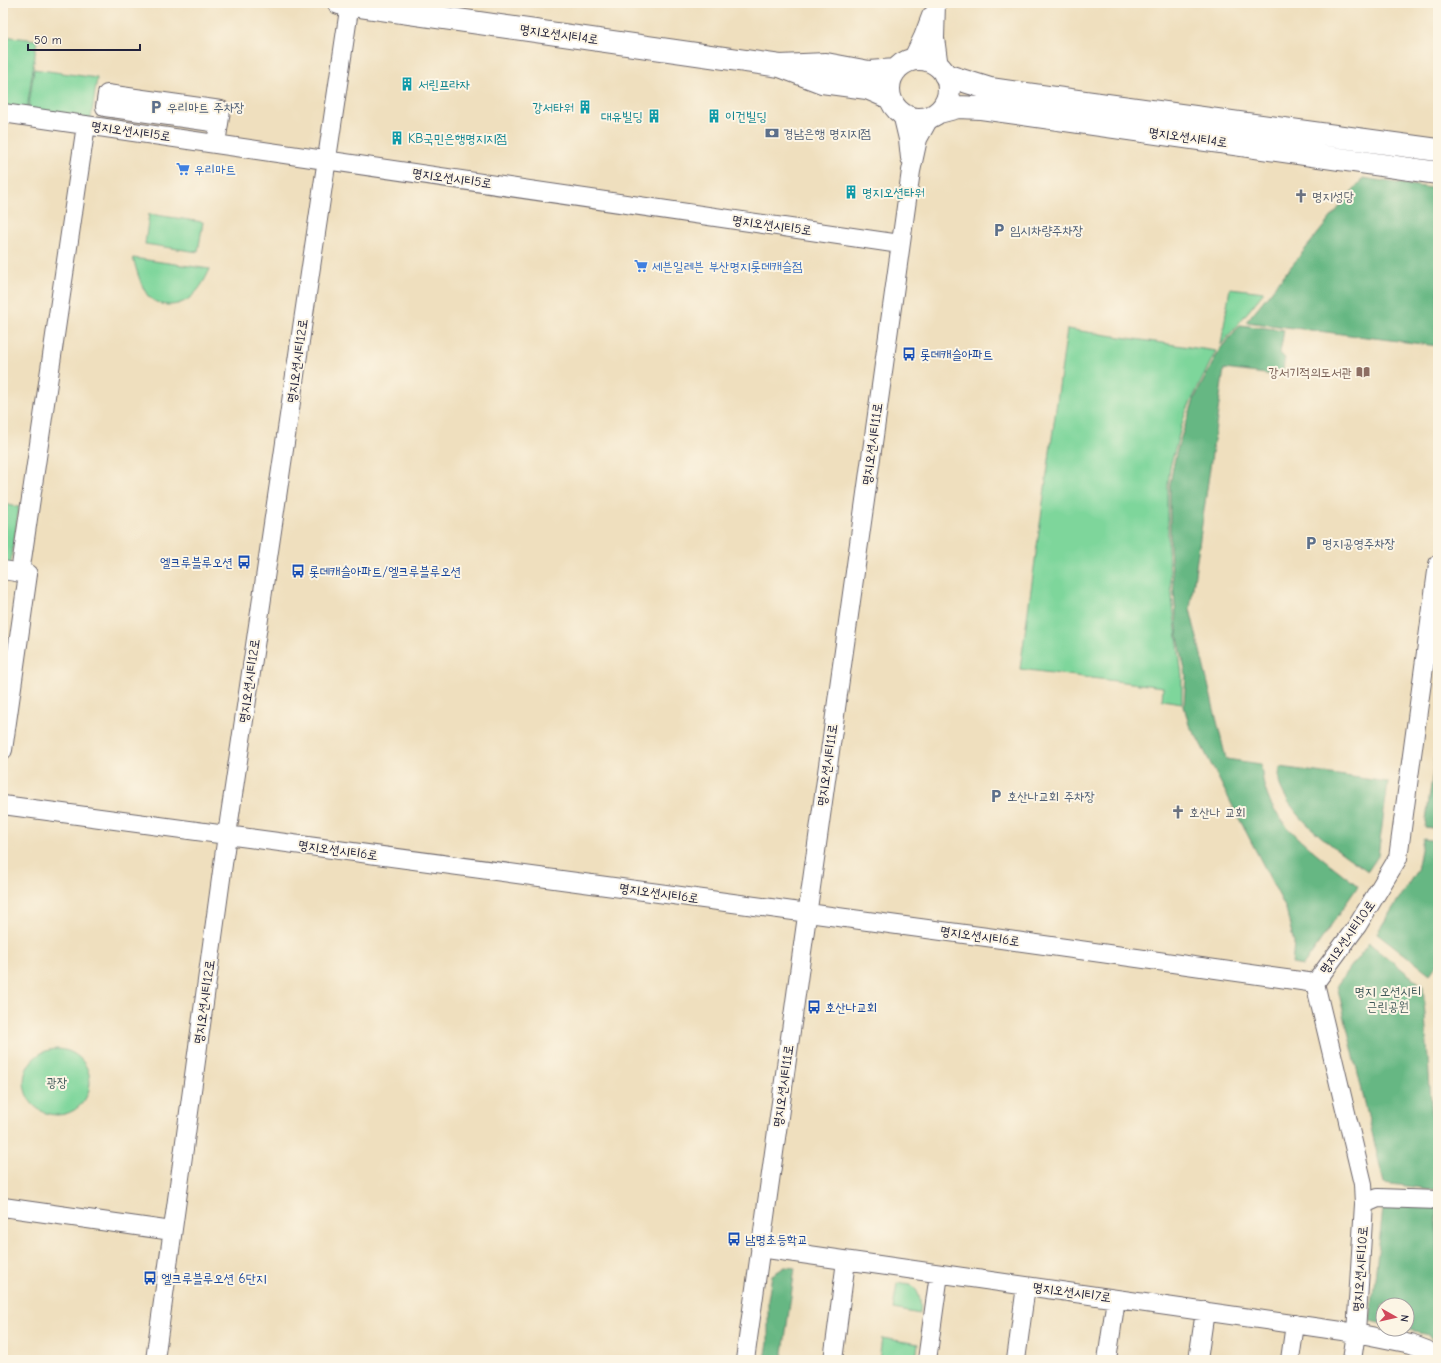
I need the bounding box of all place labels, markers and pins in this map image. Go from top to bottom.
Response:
building icon: 서린프라자 [399,76,415,92]
place label: 서린프라자 [418,77,470,92]
parking icon: 우리마트 주차장 [148,99,164,115]
building icon: 강서타워 [577,99,593,115]
place label: 우리마트 주차장 [167,100,245,115]
place label: 강서타워 [532,100,574,115]
building icon: 대유빌딩 [646,108,662,124]
building icon: 이건빌딩 [706,108,722,124]
place label: 대유빌딩 [601,109,643,124]
place label: 이건빌딩 [725,109,767,124]
bank icon: 경남은행 명지지점 [764,125,780,141]
place label: 경남은행 명지지점 [783,126,871,141]
building icon: KB국민은행명지지점 [389,130,405,146]
place label: KB국민은행명지지점 [408,131,507,146]
supermarket icon: 우리마트 [175,161,191,177]
place label: 우리마트 [194,162,236,177]
building icon: 명지오션타워 [843,184,859,200]
place label: 명지오션타워 [862,185,925,200]
church icon: 명지성당 [1293,188,1309,204]
place label: 명지성당 [1312,189,1354,204]
parking icon: 임시차량주차장 [991,222,1007,238]
place label: 임시차량주차장 [1010,223,1083,238]
supermarket icon: 세븐일레븐 부산명지롯데캐슬점 [633,258,649,274]
place label: 세븐일레븐 부산명지롯데캐슬점 [652,259,803,274]
bus stop icon: 롯데캐슬아파트 [901,346,917,362]
place label: 롯데캐슬아파트 [920,347,993,362]
library icon: 강서기적의도서관 [1355,364,1371,380]
place label: 강서기적의도서관 [1268,365,1352,380]
parking icon: 명지공영주차장 [1303,535,1319,551]
place label: 명지공영주차장 [1322,536,1395,551]
bus stop icon: 엘크루블루오션 [236,554,252,570]
place label: 엘크루블루오션 [160,555,233,570]
bus stop icon: 롯데캐슬아파트/엘크루블루오션 [290,563,306,579]
place label: 롯데캐슬아파트/엘크루블루오션 [309,564,461,579]
parking icon: 호산나교회 주차장 [988,788,1004,804]
place label: 호산나교회 주차장 [1007,789,1095,804]
church icon: 호산나 교회 [1170,804,1186,820]
place label: 호산나 교회 [1189,805,1246,820]
bus stop icon: 호산나교회 [806,999,822,1015]
place label: 호산나교회 [825,1000,877,1015]
bus stop icon: 남명초등학교 [726,1231,742,1247]
place label: 남명초등학교 [745,1232,808,1247]
bus stop icon: 엘크루블루오션 6단지 [142,1270,158,1286]
place label: 엘크루블루오션 6단지 [161,1271,267,1286]

